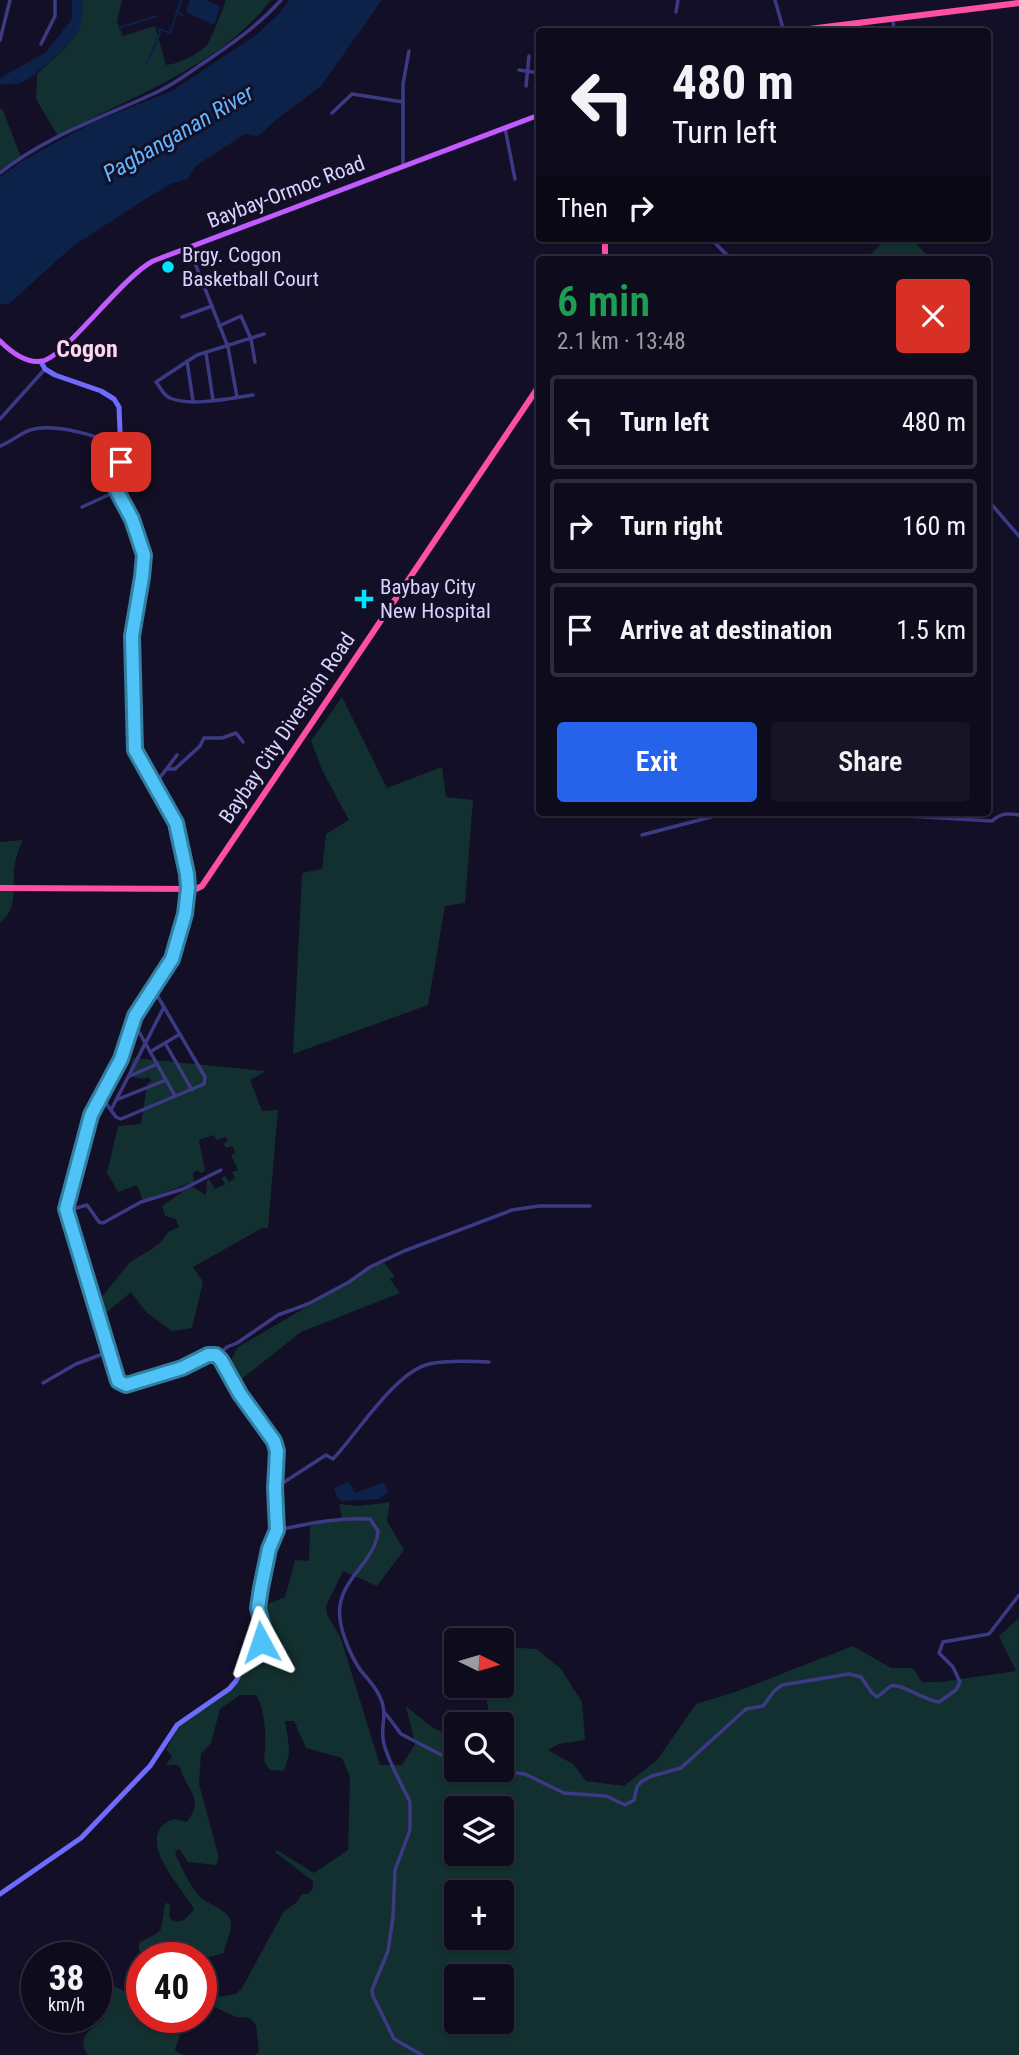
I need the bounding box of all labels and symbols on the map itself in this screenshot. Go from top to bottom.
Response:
water label: Pagbanganan River [98,79,259,187]
street label: Baybay-Ormoc Road [204,151,368,233]
place label: Brgy. Cogon Basketball Court [182,243,319,291]
marker: Brgy. Cogon Basketball Court [160,259,176,275]
district label: Cogon [56,335,118,363]
pin [91,432,151,492]
place label: Baybay City New Hospital [380,575,491,623]
marker: Baybay City New Hospital [354,589,374,609]
street label: Baybay City Diversion Road [214,628,360,828]
position arrow [224,1605,298,1679]
north arrow [444,1628,514,1698]
speed limit sign: 40 [126,1942,217,2033]

